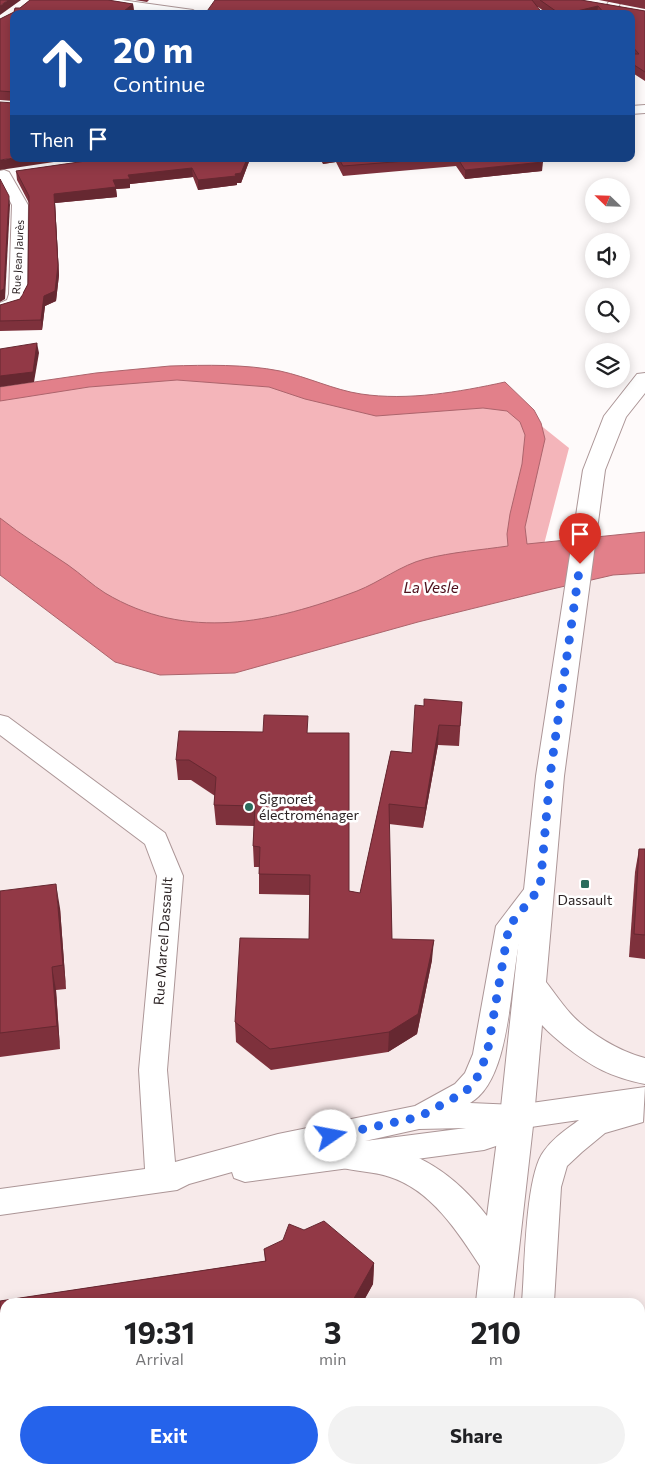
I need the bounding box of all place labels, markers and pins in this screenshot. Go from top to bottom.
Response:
pin [559,513,601,564]
place label: Signoret électroménager [259,790,359,823]
marker: Signoret électroménager [243,801,255,813]
marker: Dassault [579,878,591,890]
place label: Dassault [558,891,613,908]

